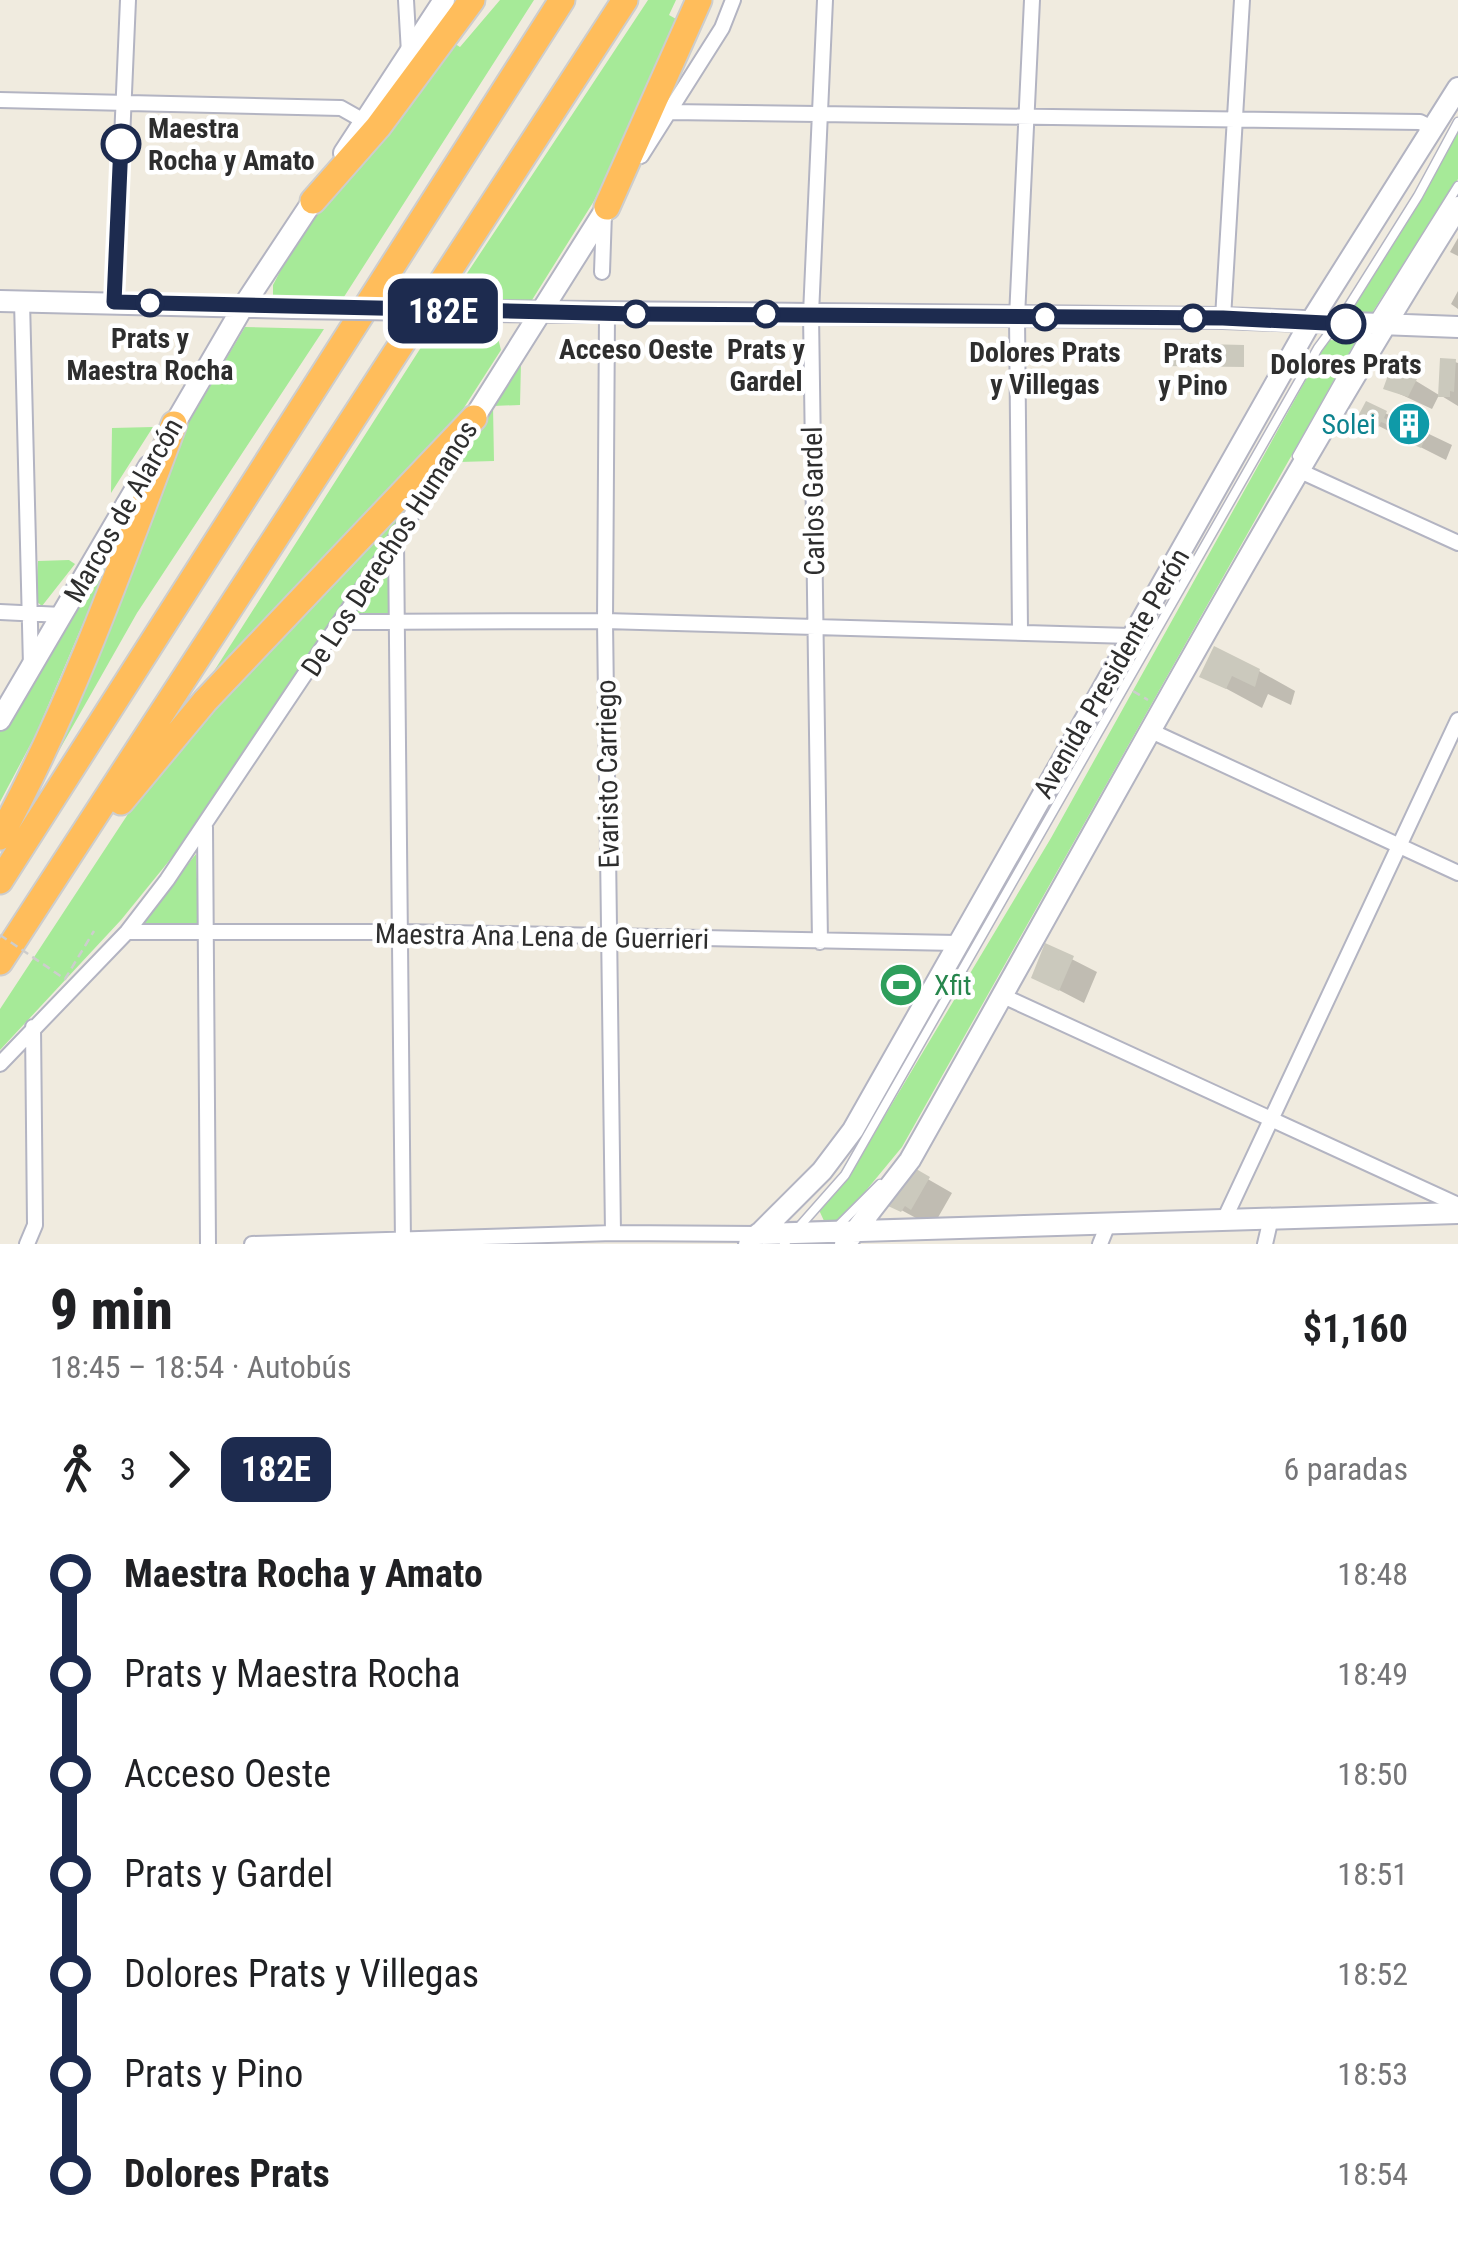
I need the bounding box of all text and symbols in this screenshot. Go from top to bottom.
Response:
place label: Maestra Rocha y Amato [148,112,315,177]
marker: Maestra Rocha y Amato [102,125,140,163]
line badge: 182E [373,278,513,344]
marker: Prats y Maestra Rocha [137,290,163,316]
text: 182E [408,291,478,332]
marker: Acceso Oeste [623,301,649,327]
marker: Prats y Gardel [753,301,779,327]
marker: Dolores Prats y Villegas [1032,304,1058,330]
marker: Prats y Pino [1180,305,1206,331]
marker: Dolores Prats [1327,305,1365,343]
place label: Prats y Maestra Rocha [67,322,233,387]
place label: Acceso Oeste [559,333,713,366]
place label: Prats y Gardel [727,333,806,398]
place label: Dolores Prats y Villegas [969,336,1121,401]
place label: Prats y Pino [1158,337,1228,402]
place label: Dolores Prats [1270,348,1422,381]
building icon: Solei [1386,401,1432,447]
place label: Solei [1321,408,1376,441]
street label: Marcos de Alarcón [57,412,190,608]
street label: De Los Derechos Humanos [294,414,484,682]
street label: Carlos Gardel [796,426,831,576]
street label: Avenida Presidente Perón [1026,542,1196,804]
street label: Evaristo Carriego [589,679,626,869]
street label: Maestra Ana Lena de Guerrieri [375,917,709,956]
sports icon: Xfit [878,962,924,1008]
place label: Xfit [934,969,971,1002]
text: 9 min [50,1278,173,1342]
text: $1,160 [1303,1307,1408,1351]
text: 18:45 – 18:54 · Autobús [50,1348,352,1386]
icon: walk [50,1442,105,1497]
icon: forward [151,1442,206,1497]
text: 182E [241,1449,311,1490]
text: 3 [120,1450,136,1488]
text: 6 paradas [1284,1450,1408,1488]
text: Maestra Rocha y Amato [124,1552,483,1596]
text: 18:48 [1337,1555,1408,1593]
text: Prats y Maestra Rocha [124,1652,460,1696]
text: 18:49 [1337,1655,1408,1693]
text: Acceso Oeste [124,1752,331,1796]
text: 18:50 [1337,1755,1408,1793]
text: Prats y Gardel [124,1852,333,1896]
text: 18:51 [1337,1855,1408,1893]
text: Dolores Prats y Villegas [124,1952,479,1996]
text: 18:52 [1337,1955,1408,1993]
text: Prats y Pino [124,2052,303,2096]
text: 18:53 [1337,2055,1408,2093]
text: Dolores Prats [124,2152,330,2196]
text: 18:54 [1337,2155,1408,2193]

